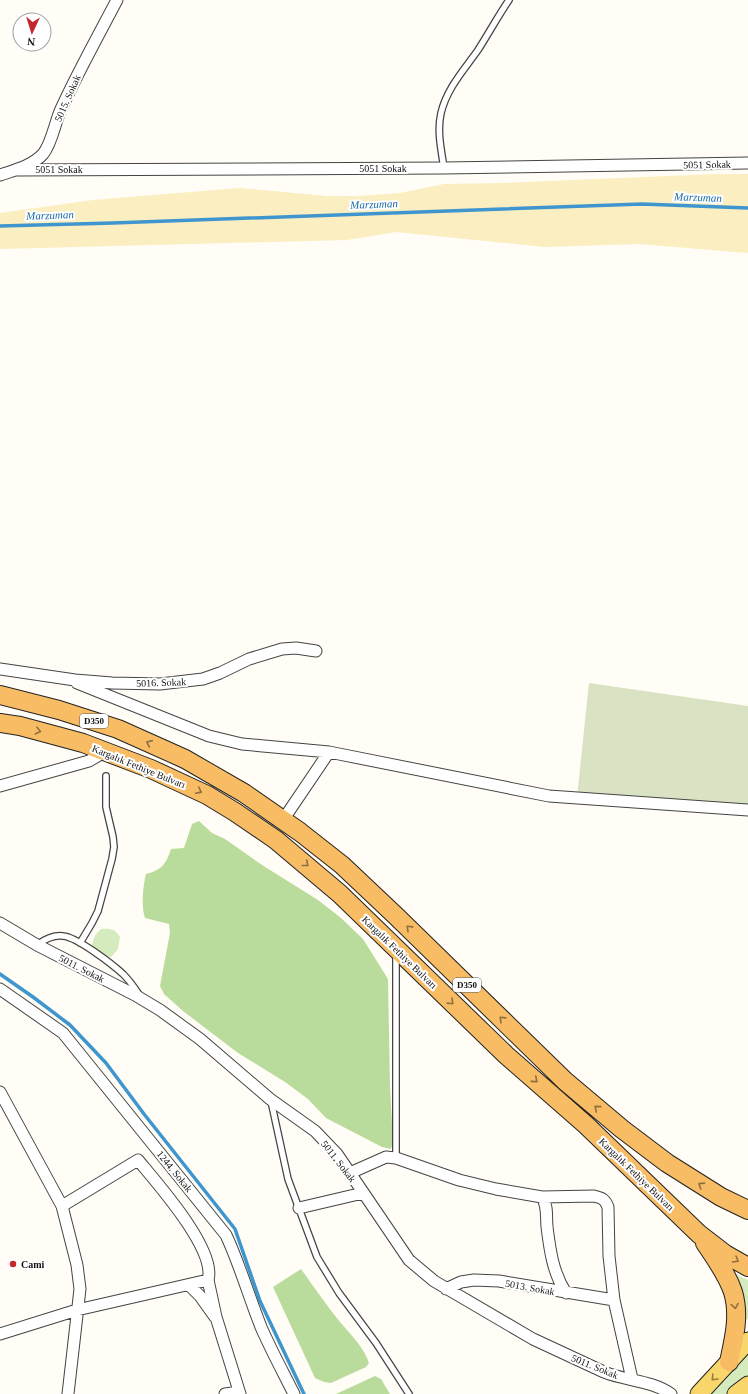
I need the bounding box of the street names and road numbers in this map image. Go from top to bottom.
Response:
street label: 5015. Sokak [52,73,83,123]
street label: 5051 Sokak [683,159,731,170]
street label: 5051 Sokak [359,163,407,174]
street label: 5051 Sokak [35,164,83,175]
street label: 5016. Sokak [136,676,186,689]
road number: D350 [80,714,108,728]
street label: Kargalık Fethiye Bulvarı [90,743,187,790]
street label: Kargalık Fethiye Bulvarı [360,914,440,991]
street label: 5011. Sokak [57,952,106,985]
road number: D350 [453,978,481,992]
street label: Kargalık Fethiye Bulvarı [597,1136,677,1213]
street label: 5011. Sokak [319,1138,358,1184]
street label: 1244. Sokak [155,1148,195,1194]
street label: 5013. Sokak [504,1278,555,1297]
street label: 5011. Sokak [570,1352,620,1381]

